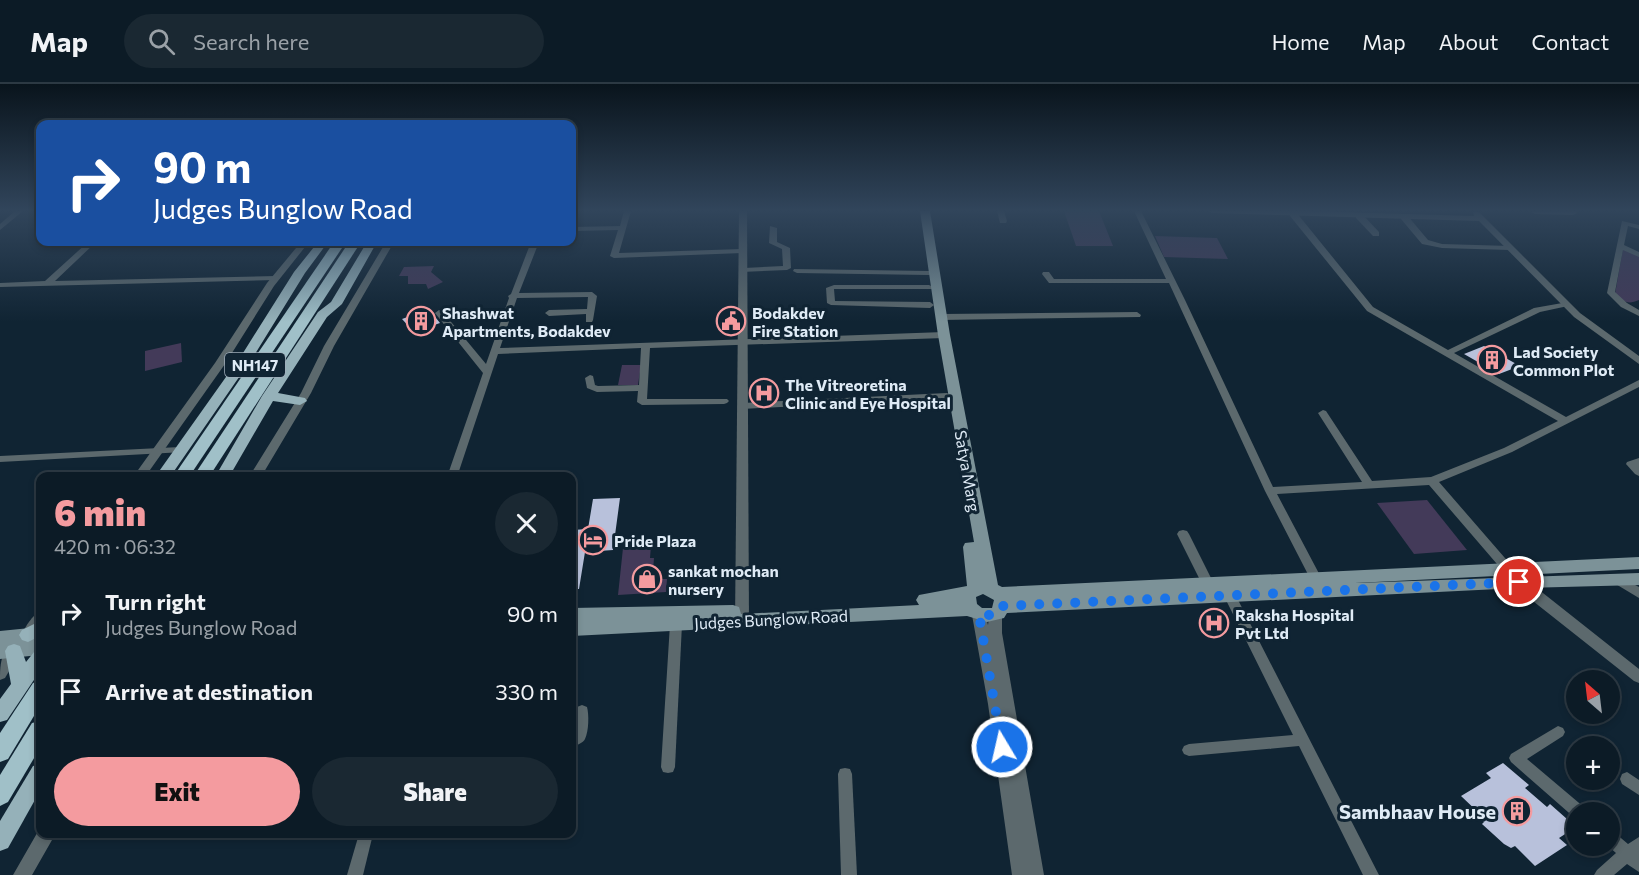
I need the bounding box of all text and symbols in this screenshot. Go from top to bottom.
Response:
search box [124,14,544,68]
text: Map [30,24,88,58]
icon: search [145,25,178,58]
text: Search here [193,28,309,55]
text: Home [1272,29,1329,54]
text: Map [1362,29,1406,54]
text: About [1439,29,1498,54]
text: Contact [1531,29,1609,54]
text: 90 m [153,140,252,192]
icon: right [54,144,132,222]
text: Judges Bunglow Road [153,192,413,225]
place label: Shashwat Apartments, Bodakdev [442,303,611,340]
place label: Bodakdev Fire Station [752,303,838,340]
building icon: Shashwat Apartments, Bodakdev [405,305,437,337]
public building icon: Bodakdev Fire Station [715,305,747,337]
place label: Lad Society Common Plot [1513,342,1615,379]
building icon: Lad Society Common Plot [1476,344,1508,376]
road number: NH147 [225,353,285,377]
place label: The Vitreoretina Clinic and Eye Hospital [785,375,951,412]
hospital icon: The Vitreoretina Clinic and Eye Hospital [748,377,780,409]
street label: Satya Marg [951,429,985,514]
text: 6 min [54,489,146,533]
button: close [495,492,558,555]
hotel icon: Pride Plaza [577,524,609,556]
place label: Pride Plaza [614,531,696,550]
text: 420 m · 06:32 [54,534,176,558]
pin [1493,556,1544,607]
place label: sankat mochan nursery [668,561,779,598]
shop icon: sankat mochan nursery [631,563,663,595]
icon: arrive [1502,565,1535,598]
text: Turn right [105,588,206,615]
icon: right [54,597,87,630]
text: 90 m [507,600,558,627]
street label: Judges Bunglow Road [694,605,848,633]
place label: Raksha Hospital Pvt Ltd [1235,605,1354,642]
hospital icon: Raksha Hospital Pvt Ltd [1198,607,1230,639]
text: Judges Bunglow Road [105,615,297,639]
north arrow [1566,670,1620,724]
map controls [1566,670,1620,856]
icon: arrive [54,675,87,708]
text: Arrive at destination [105,678,313,705]
text: 330 m [495,678,558,705]
position arrow [970,715,1034,779]
button: + [1566,736,1620,790]
button: Exit [54,757,300,826]
button: Share [312,757,558,826]
building icon: Sambhaav House [1501,795,1533,827]
place label: Sambhaav House [1339,799,1496,823]
button: − [1566,802,1620,856]

